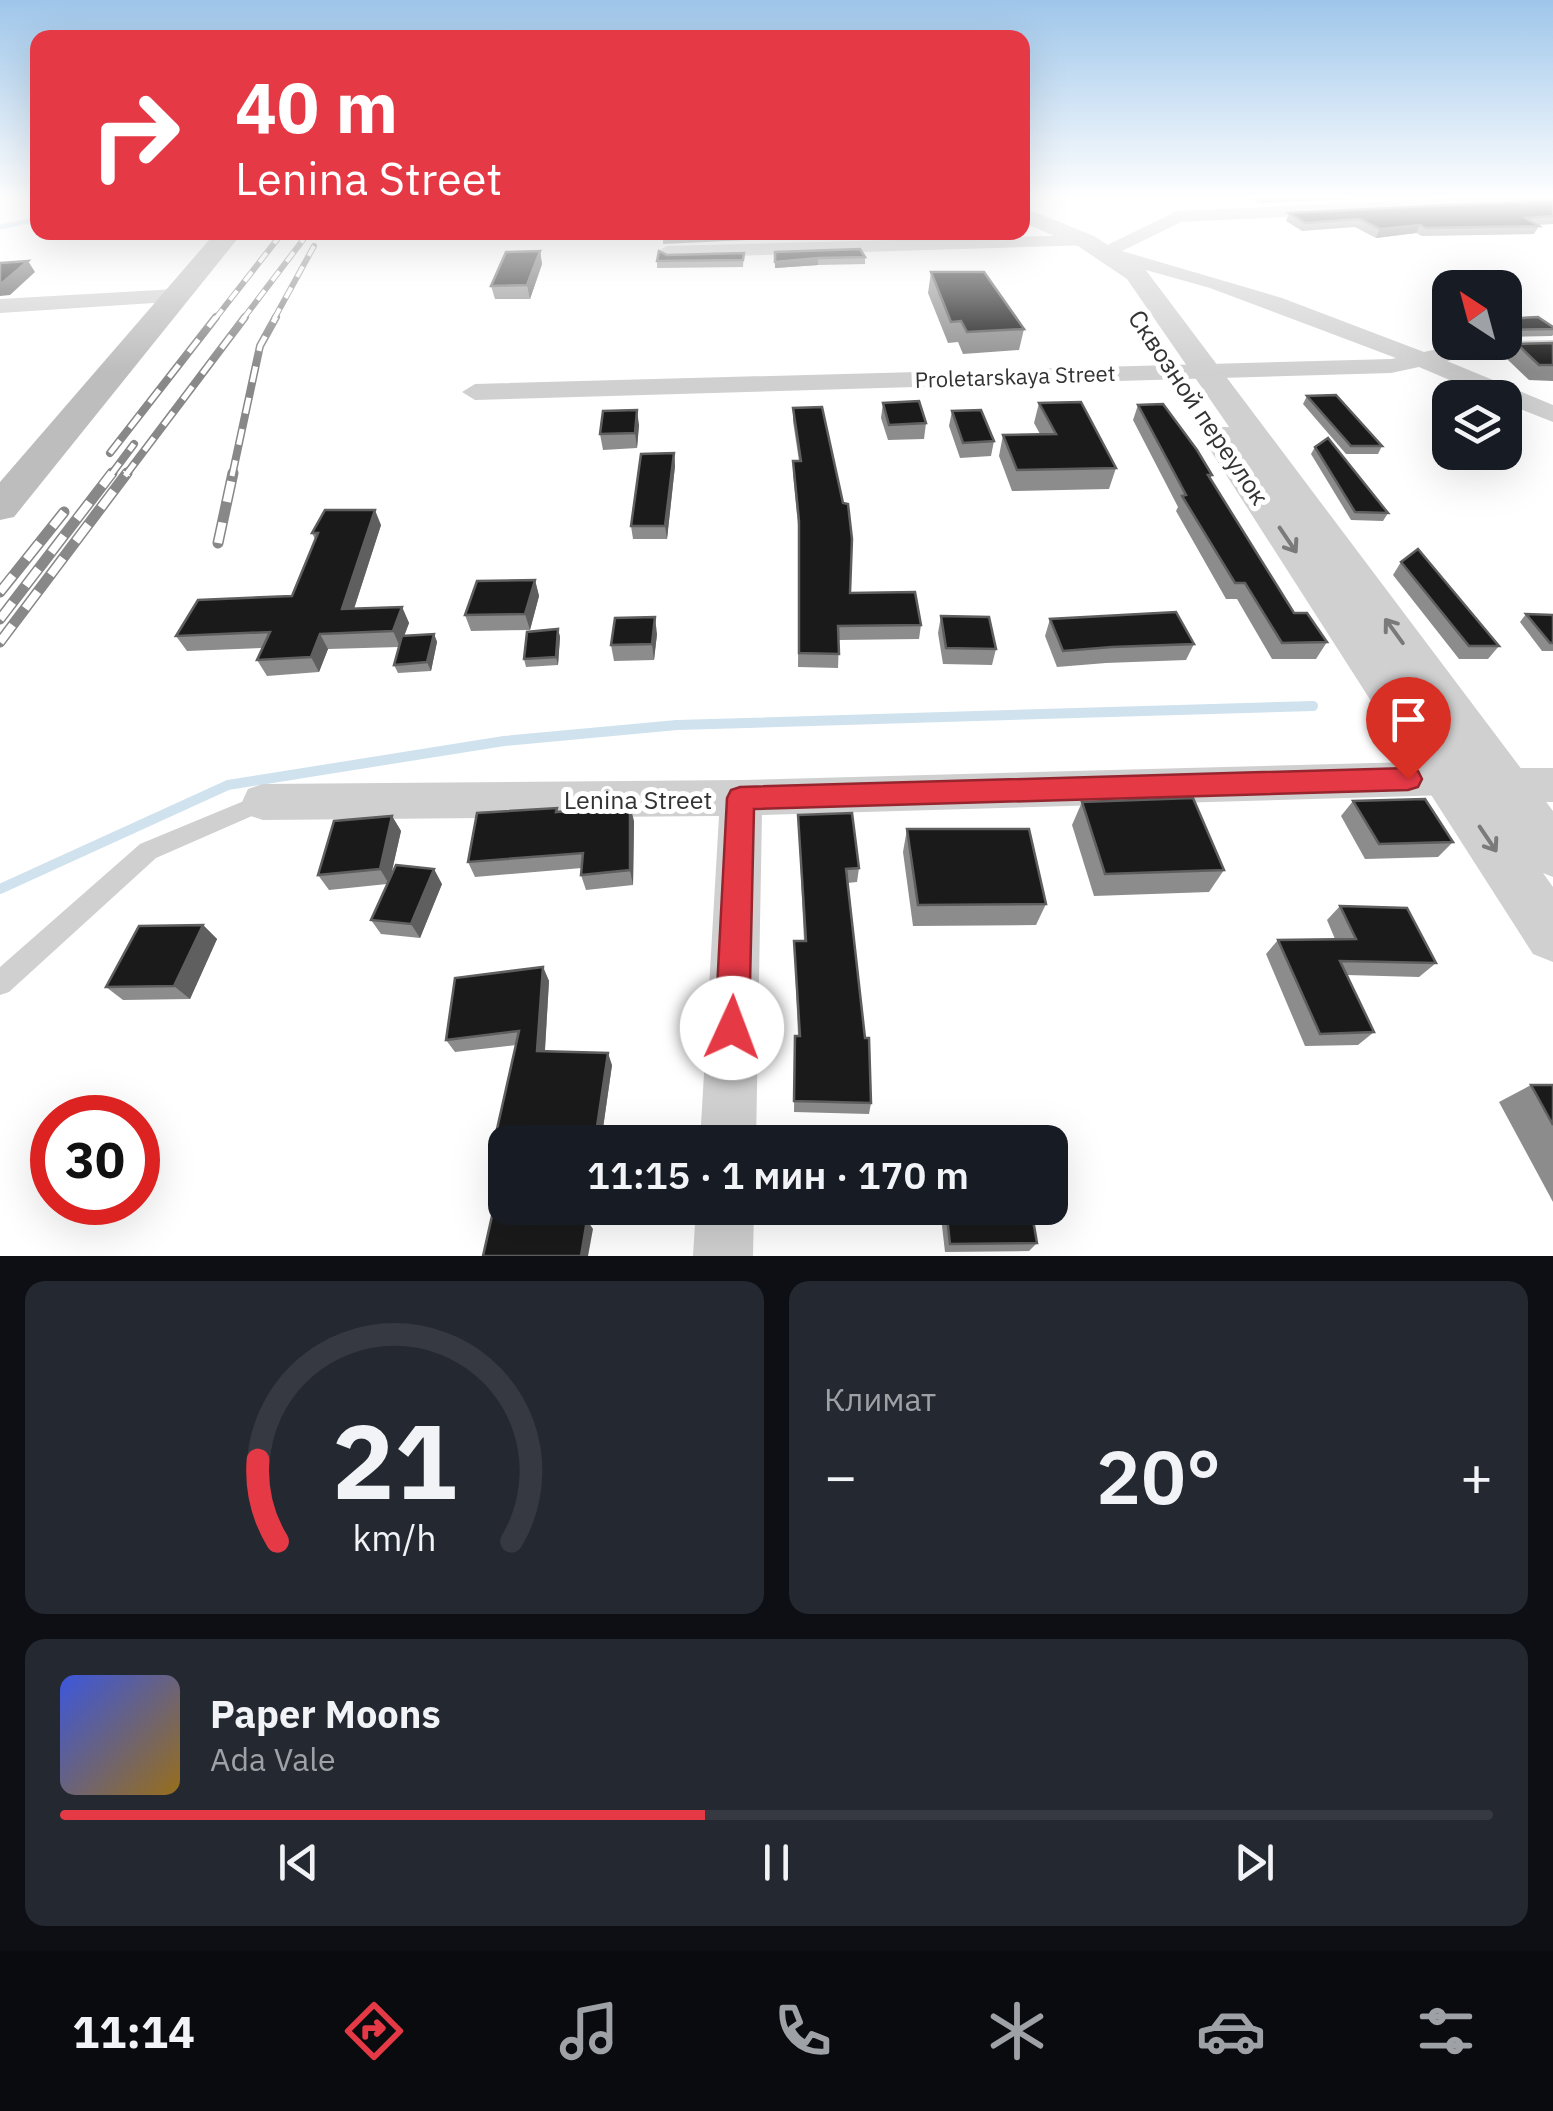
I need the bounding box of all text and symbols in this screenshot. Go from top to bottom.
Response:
text: 40 m [235,61,398,152]
icon: right [70,70,200,200]
text: Lenina Street [235,149,502,207]
north arrow [1432,270,1522,360]
map controls [1432,270,1522,470]
street label: Сквозной переулок [1121,303,1277,511]
street label: Proletarskaya Street [914,358,1116,394]
button: layers [1432,380,1522,470]
one-way arrow [1277,525,1298,553]
one-way arrow [1384,618,1405,646]
pin [1366,677,1451,780]
icon: arrive [1381,692,1436,747]
street label: Lenina Street [564,783,712,816]
one-way arrow [1478,824,1499,852]
position arrow [680,976,784,1080]
speed limit sign: 30 [30,1095,160,1225]
text: 11:15 · 1 мин · 170 m [587,1150,969,1199]
text: Климат [824,1378,936,1420]
text: 21 [332,1392,457,1528]
text: 20° [1096,1427,1221,1525]
text: − [824,1440,857,1511]
text: + [1460,1440,1493,1511]
text: km/h [352,1514,437,1561]
text: Paper Moons [210,1689,441,1738]
text: Ada Vale [210,1738,336,1780]
icon: previous [271,1835,326,1890]
icon: pause [749,1835,804,1890]
icon: next [1227,1835,1282,1890]
icon: directions [339,1996,409,2066]
icon: music [554,1996,624,2066]
icon: phone [768,1996,838,2066]
icon: climate [982,1996,1052,2066]
icon: car [1196,1996,1266,2066]
icon: filters [1411,1996,1481,2066]
text: 11:14 [72,2002,195,2060]

